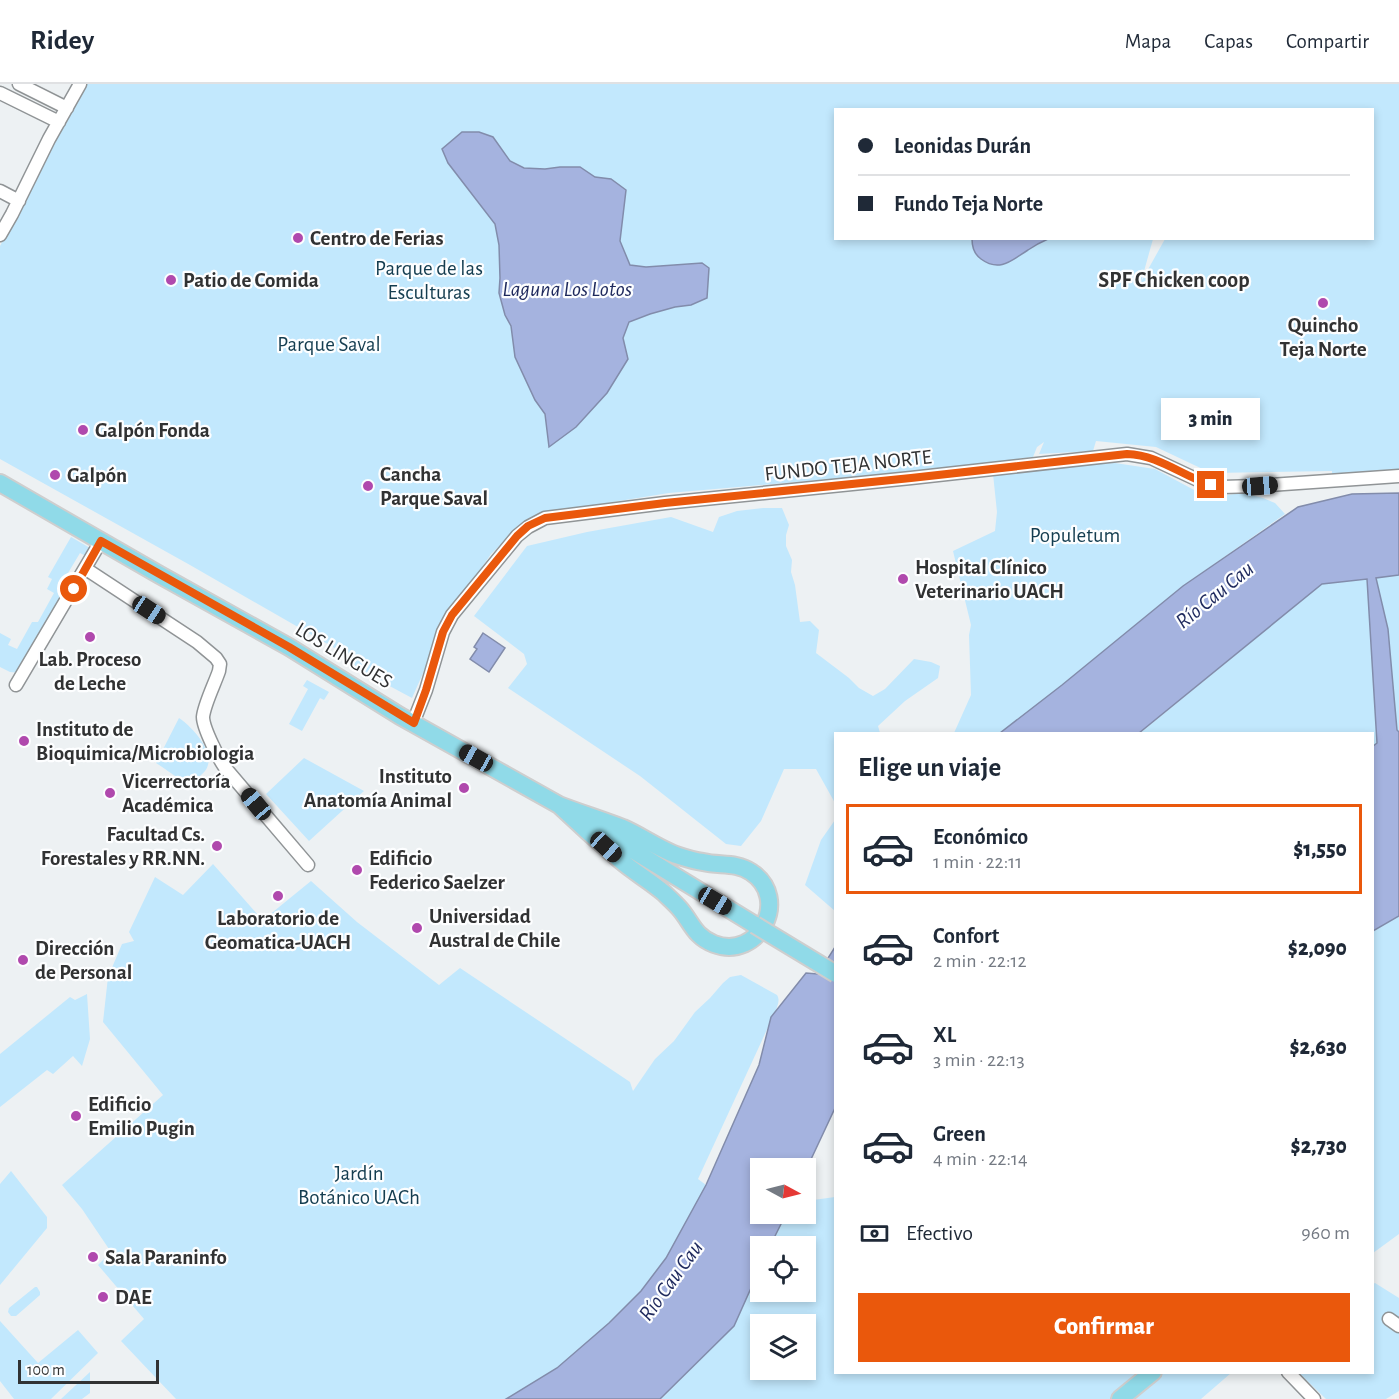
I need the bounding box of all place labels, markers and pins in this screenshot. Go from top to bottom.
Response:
place label: Centro de Ferias [310,228,444,249]
marker: Centro de Ferias [291,231,305,245]
place label: Patio de Comida [183,270,319,291]
marker: Patio de Comida [164,273,178,287]
marker: Quincho Teja Norte [1316,296,1330,310]
place label: Quincho Teja Norte [1279,315,1367,360]
place label: Galpón Fonda [95,420,210,441]
marker: Galpón Fonda [76,423,90,437]
place label: Cancha Parque Saval [380,464,488,509]
place label: Galpón [67,465,127,486]
marker: Galpón [48,468,62,482]
marker: Cancha Parque Saval [361,479,375,493]
place label: Hospital Clínico Veterinario UACH [915,557,1064,602]
marker: Hospital Clínico Veterinario UACH [896,572,910,586]
marker: Lab. Proceso de Leche [83,630,97,644]
place label: Lab. Proceso de Leche [38,649,142,694]
place label: Instituto de Bioquimica/Microbiologia [36,719,254,764]
marker: Instituto de Bioquimica/Microbiologia [17,734,31,748]
place label: Instituto Anatomía Animal [304,766,452,811]
place label: Vicerrectoría Académica [122,771,231,816]
marker: Instituto Anatomía Animal [457,781,471,795]
marker: Vicerrectoría Académica [103,786,117,800]
place label: Facultad Cs. Forestales y RR.NN. [41,824,205,869]
marker: Facultad Cs. Forestales y RR.NN. [210,839,224,853]
place label: Edificio Federico Saelzer [369,848,506,893]
marker: Edificio Federico Saelzer [350,863,364,877]
marker: Laboratorio de Geomatica-UACH [271,889,285,903]
place label: Universidad Austral de Chile [429,906,560,951]
place label: Laboratorio de Geomatica-UACH [205,908,351,953]
marker: Universidad Austral de Chile [410,921,424,935]
place label: Dirección de Personal [35,938,132,983]
marker: Dirección de Personal [16,953,30,967]
place label: Edificio Emilio Pugin [88,1094,195,1139]
marker: Edificio Emilio Pugin [69,1109,83,1123]
place label: Sala Paraninfo [105,1247,227,1268]
marker: Sala Paraninfo [86,1250,100,1264]
place label: DAE [115,1287,152,1308]
marker: DAE [96,1290,110,1304]

